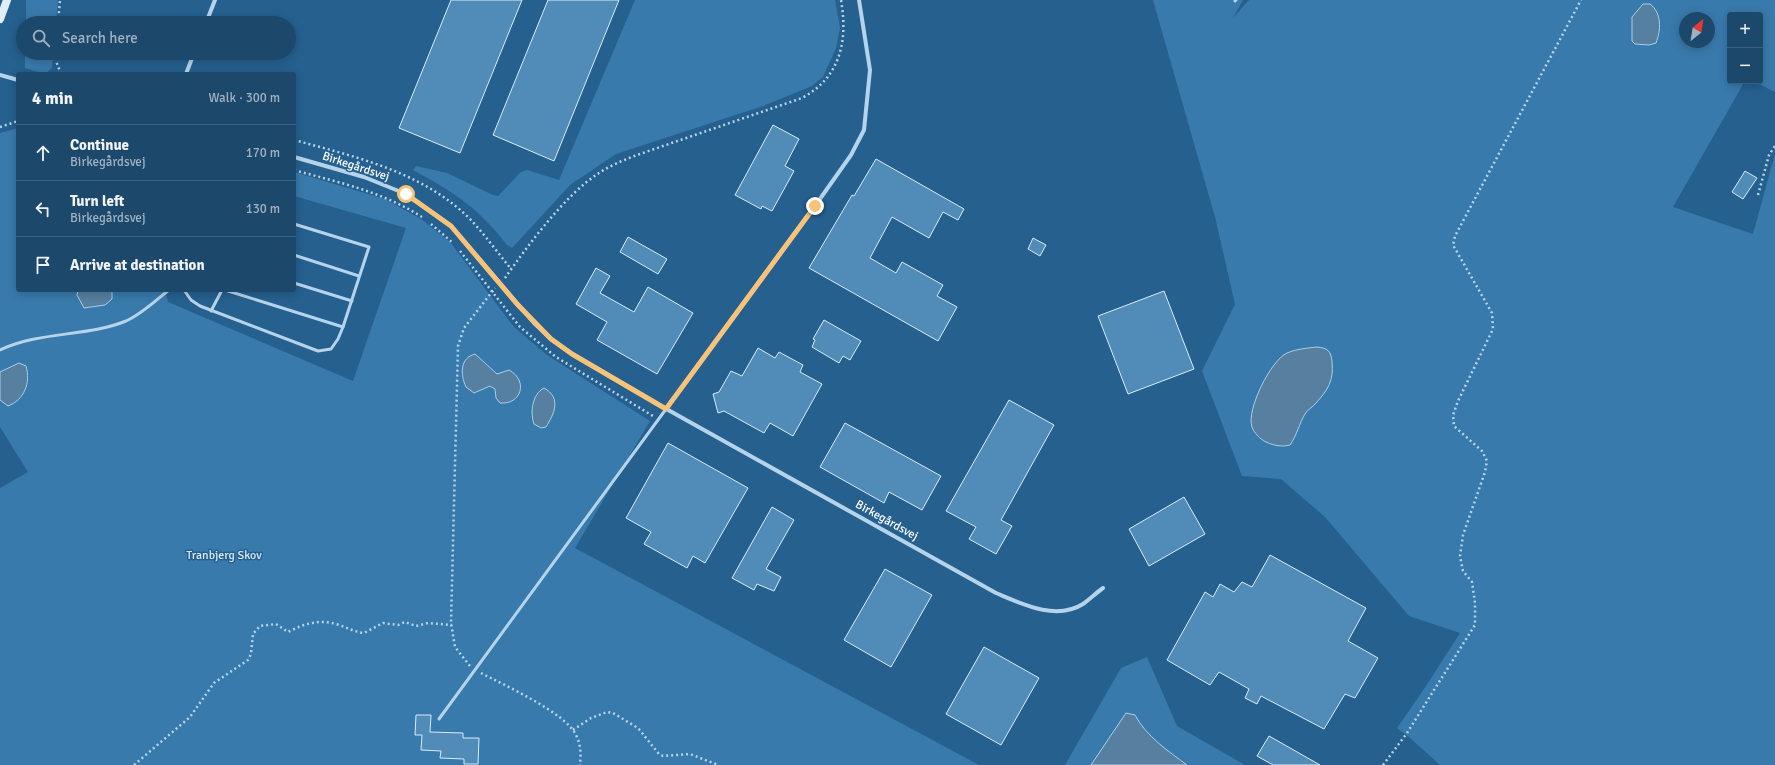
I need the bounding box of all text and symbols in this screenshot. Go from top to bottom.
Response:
north arrow [1679,12,1715,48]
map controls [1727,12,1763,84]
button: + [1727,12,1763,48]
search box [16,16,296,60]
icon: search [30,27,52,49]
text: Search here [62,29,138,47]
button: − [1727,48,1763,84]
text: 4 min [32,88,73,109]
text: Walk · 300 m [209,90,280,106]
text: Continue [70,136,129,154]
icon: ahead [32,142,54,164]
text: 170 m [246,145,280,161]
street label: Birkegårdsvej [320,149,391,184]
text: Birkegårdsvej [70,154,146,170]
route start [397,185,415,203]
text: Turn left [70,192,124,210]
route end [806,197,824,215]
icon: left [32,198,54,220]
text: 130 m [246,201,280,217]
text: Birkegårdsvej [70,210,146,226]
icon: arrive [32,254,54,276]
text: Arrive at destination [70,256,205,274]
street label: Birkegårdsvej [853,497,921,544]
park label: Tranbjerg Skov [186,548,262,563]

